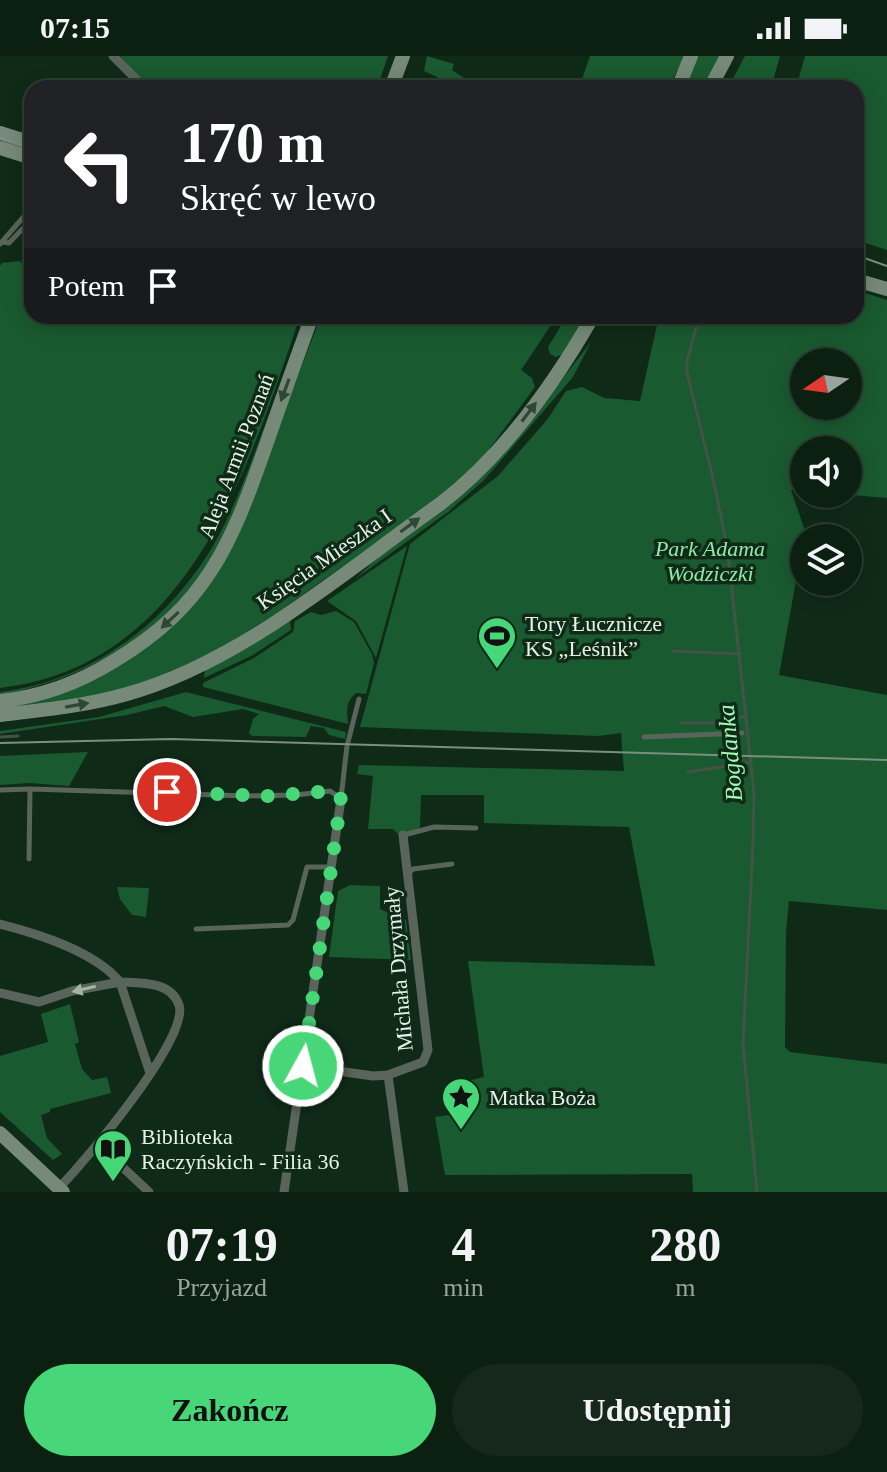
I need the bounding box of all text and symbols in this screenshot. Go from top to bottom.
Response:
text: 07:15 [40,11,110,44]
icon: left [48,112,152,216]
text: 170 m [180,112,325,174]
text: Skręć w lewo [180,178,376,218]
icon: arrive [141,264,185,308]
text: Potem [48,269,125,302]
north arrow [790,348,862,420]
map controls [790,348,862,596]
street label: Aleja Armii Poznań [193,370,279,542]
one-way arrow [279,378,291,402]
one-way arrow [520,402,536,423]
button: sound [790,436,862,508]
street label: Księcia Mieszka I [252,503,396,615]
one-way arrow [400,518,421,534]
button: layers [790,524,862,596]
park label: Park Adama Wodziczki [654,536,765,586]
one-way arrow [161,610,180,628]
place label: Tory Łucznicze KS „Leśnik” [525,611,662,661]
sports icon: Tory Łucznicze KS „Leśnik” [476,615,518,670]
one-way arrow [65,699,90,711]
water label: Bogdanka [713,703,747,803]
pin [133,758,201,826]
icon: arrive [145,770,189,814]
street label: Michała Drzymały [378,885,418,1053]
one-way arrow [71,983,96,996]
position arrow [261,1024,345,1108]
place icon: Matka Boża [440,1076,482,1131]
place label: Matka Boża [489,1085,596,1110]
place label: Biblioteka Raczyńskich - Filia 36 [141,1124,340,1174]
library icon: Biblioteka Raczyńskich - Filia 36 [92,1128,134,1183]
text: 07:19 [166,1218,278,1271]
text: 4 [451,1218,475,1271]
text: 280 [649,1218,721,1271]
text: Przyjazd [176,1273,267,1302]
text: min [443,1273,484,1302]
text: m [675,1273,695,1302]
button: Zakończ [24,1364,436,1456]
button: Udostępnij [452,1364,863,1456]

